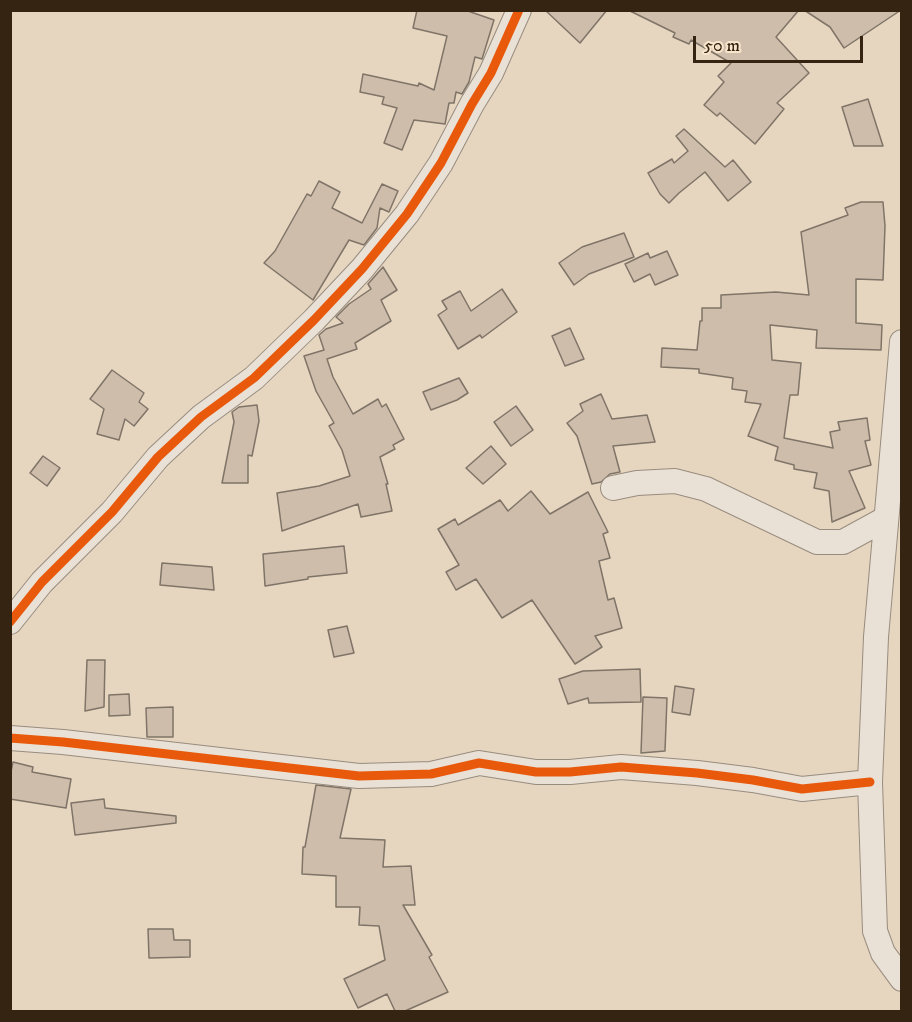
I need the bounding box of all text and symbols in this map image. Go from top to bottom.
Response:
scale bar [696,24,866,62]
text: 50 m [704,35,740,57]

